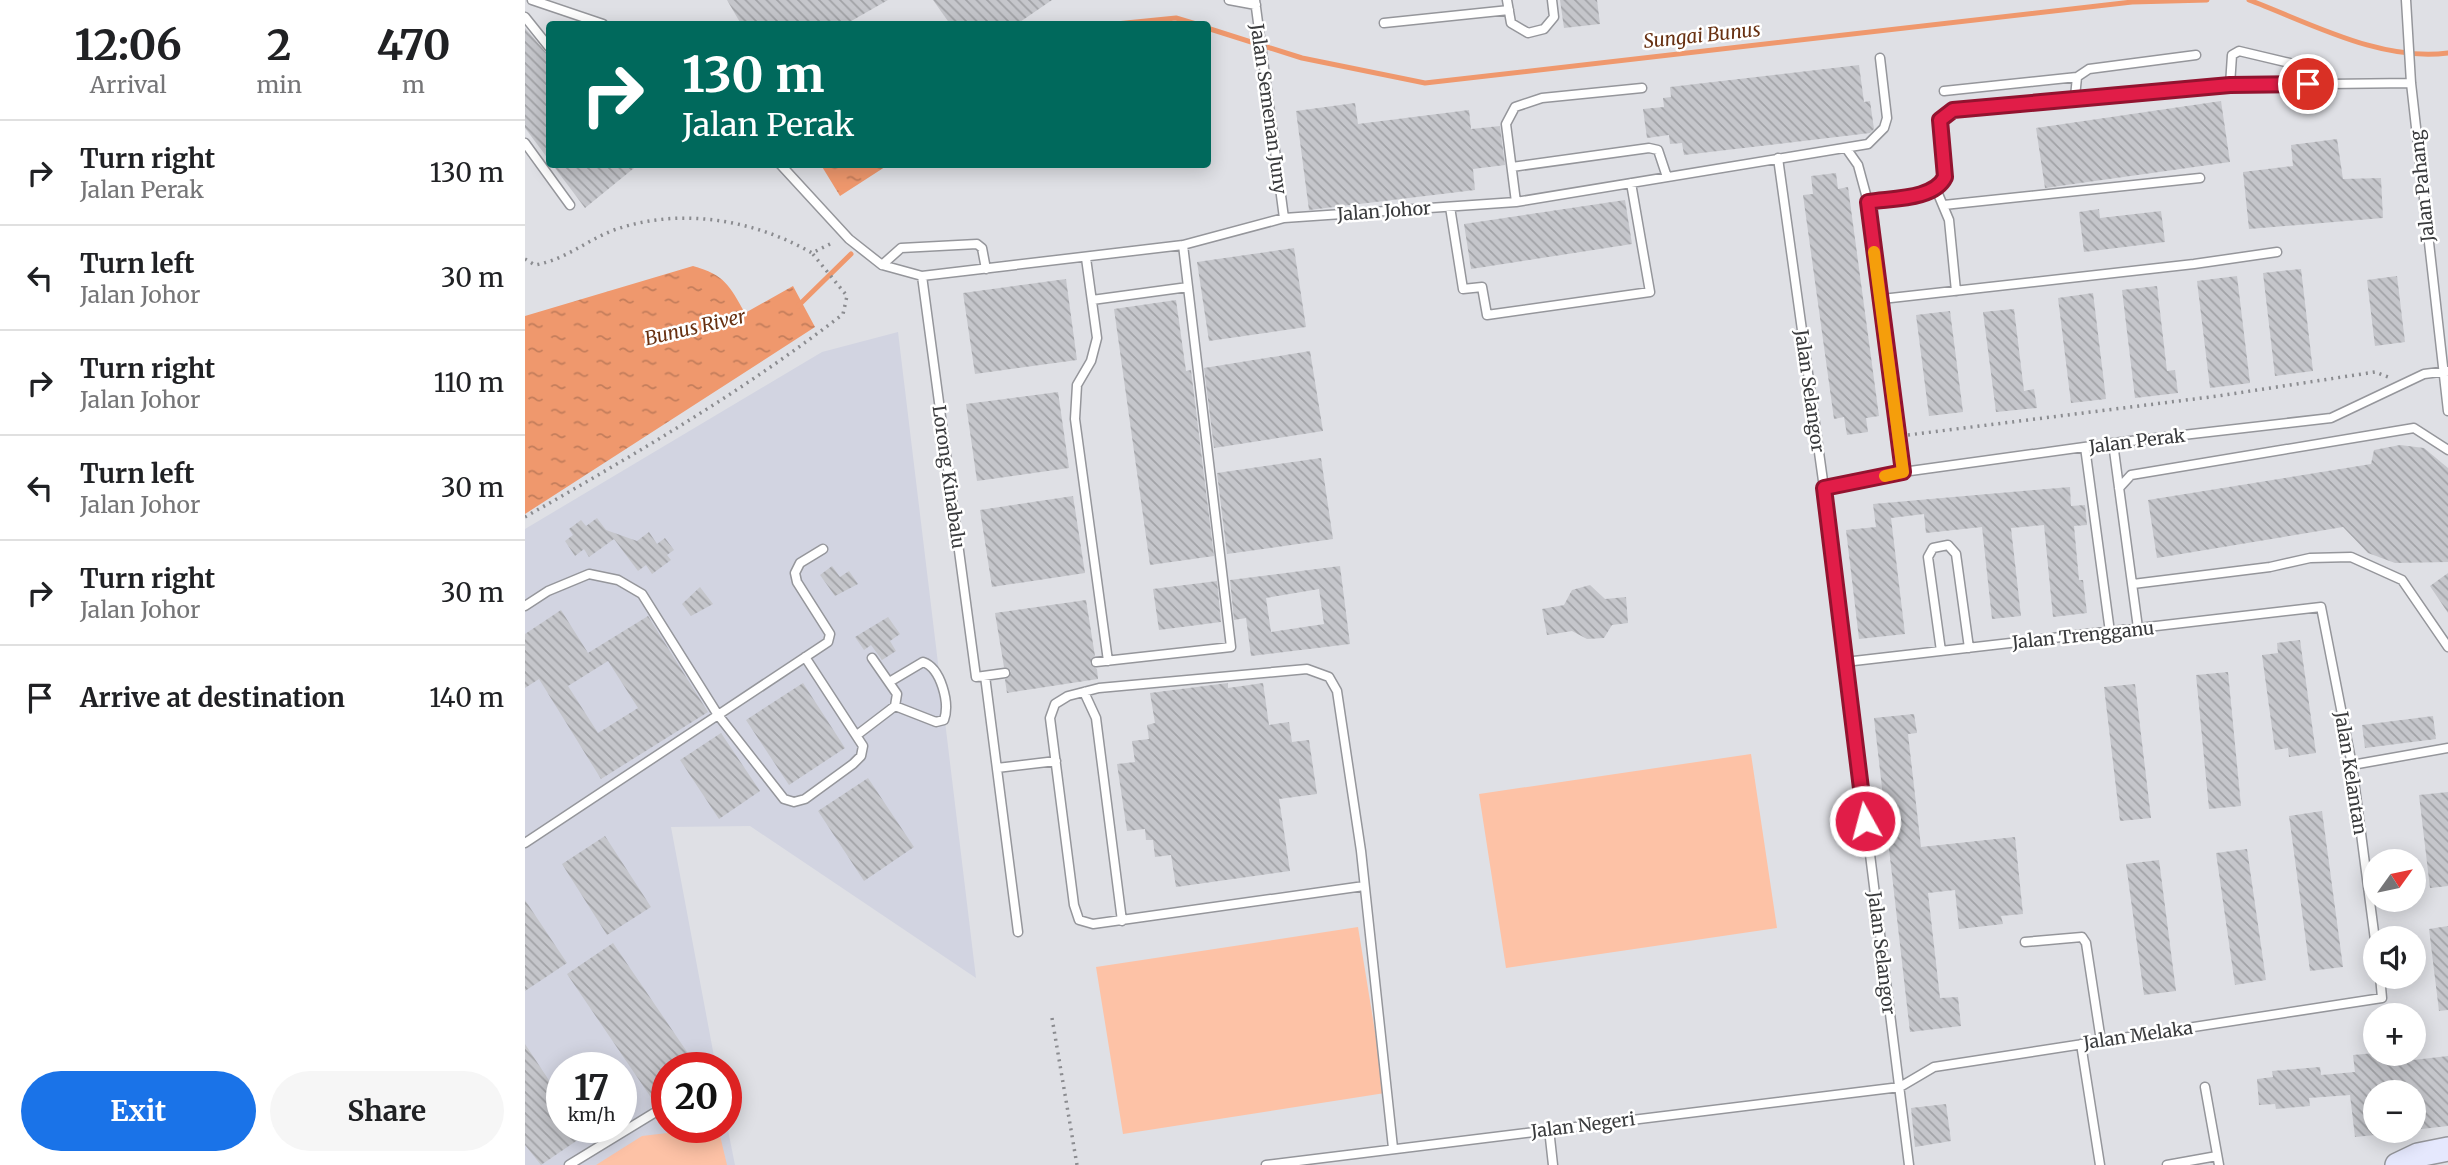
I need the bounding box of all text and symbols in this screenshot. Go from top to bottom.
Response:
water label: Sungai Bunus [1642,17,1762,53]
text: 12:06 [74,19,182,71]
text: 2 [267,19,292,71]
text: 470 [376,19,451,71]
street label: Jalan Semenan Juny [1246,21,1292,196]
text: 130 m [682,44,825,105]
icon: right [567,49,658,140]
pin [2278,54,2338,114]
icon: arrive [2289,65,2327,103]
text: Arrival [90,70,167,99]
text: min [256,70,302,99]
text: m [402,70,425,99]
text: Jalan Perak [682,105,854,145]
street label: Jalan Pahang [2405,129,2439,244]
text: Turn right [80,142,215,175]
icon: right [21,154,59,192]
text: 130 m [430,156,504,189]
text: Jalan Perak [80,175,204,204]
street label: Jalan Johor [1335,196,1432,226]
text: Turn left [80,247,194,280]
icon: left [21,259,59,297]
text: 30 m [441,261,504,294]
text: Jalan Johor [80,280,200,309]
water label: Bunus River [642,304,748,350]
street label: Jalan Selangor [1790,327,1830,454]
text: Turn right [80,352,215,385]
icon: right [21,364,59,402]
text: 110 m [434,366,504,399]
text: Jalan Johor [80,385,200,414]
street label: Lorong Kinabalu [928,404,970,550]
street label: Jalan Perak [2086,424,2187,458]
text: Turn left [80,457,194,490]
icon: left [21,469,59,507]
text: 30 m [441,471,504,504]
text: Jalan Johor [80,490,200,519]
text: Turn right [80,562,215,595]
icon: right [21,574,59,612]
text: 30 m [441,576,504,609]
text: Jalan Johor [80,595,200,624]
street label: Jalan Trengganu [2010,616,2155,654]
icon: arrive [21,679,59,717]
text: Arrive at destination [80,681,345,714]
text: 140 m [429,681,504,714]
street label: Jalan Kelantan [2330,709,2372,836]
position arrow [1828,784,1902,858]
north arrow [2363,849,2425,912]
map controls [2363,849,2426,1143]
street label: Jalan Selangor [1863,889,1901,1016]
button: sound [2363,926,2426,989]
button: + [2363,1003,2426,1066]
street label: Jalan Melaka [2081,1016,2195,1054]
speed limit sign: 20 [651,1052,742,1143]
text: 17 [574,1066,609,1110]
button: Exit [21,1071,256,1151]
button: Share [270,1071,504,1151]
button: − [2363,1080,2426,1143]
text: km/h [568,1103,615,1126]
street label: Jalan Negeri [1529,1107,1637,1143]

